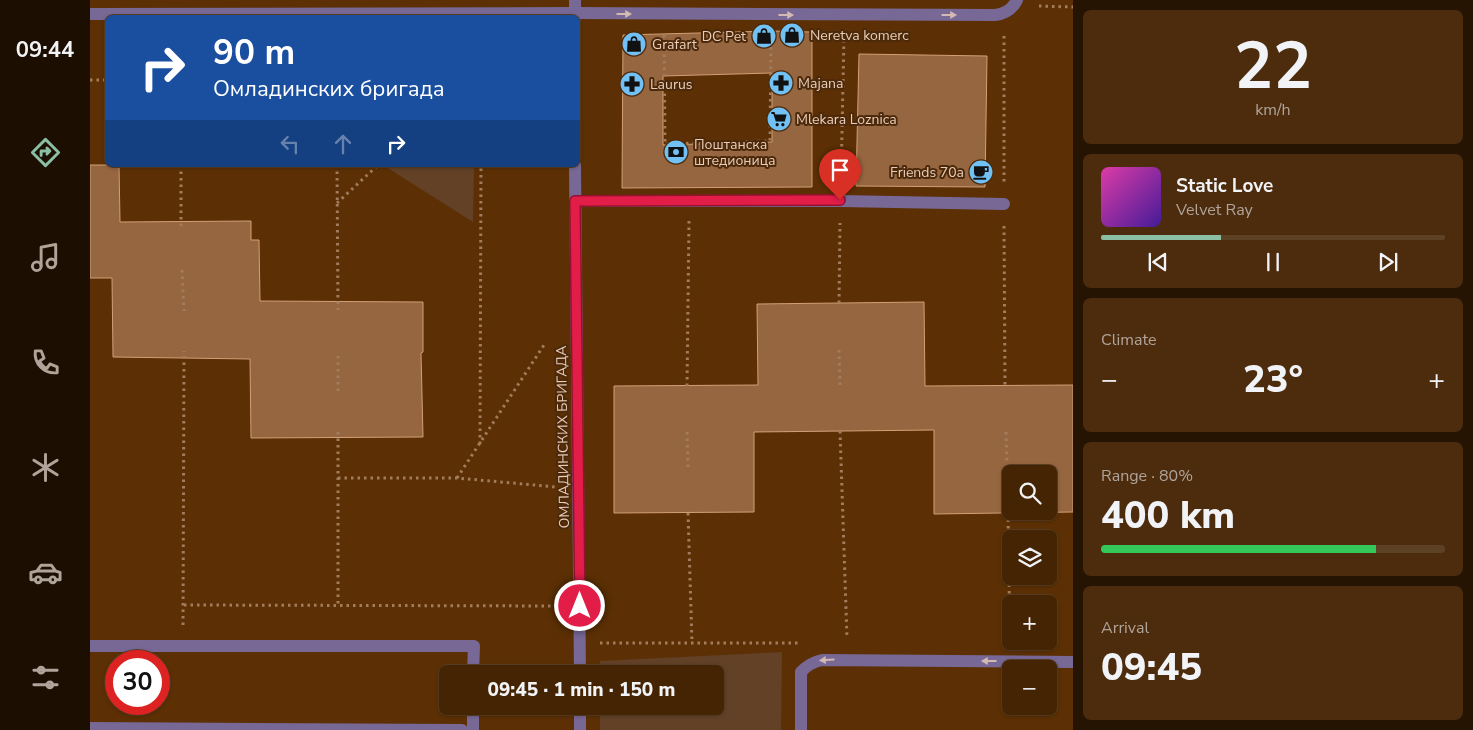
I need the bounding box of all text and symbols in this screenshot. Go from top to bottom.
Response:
one-way arrow [616,10,632,18]
one-way arrow [779,11,795,19]
one-way arrow [941,11,957,19]
shop icon: Neretva komerc [779,22,805,48]
text: 22 [1234,22,1312,111]
shop icon: DC Pet [751,23,777,49]
place label: Neretva komerc [810,26,909,45]
place label: DC Pet [702,27,746,46]
text: 90 m [213,29,295,76]
shop icon: Grafart [621,31,647,57]
text: 09:44 [16,35,74,65]
icon: right [130,35,195,100]
place label: Grafart [652,35,697,54]
pharmacy icon: Majana [768,70,794,96]
pharmacy icon: Laurus [619,71,645,97]
text: Омладинских бригада [213,74,445,104]
place label: Majana [798,74,844,93]
place label: Laurus [650,75,693,94]
text: km/h [1255,99,1291,121]
supermarket icon: Mlekara Loznica [766,106,792,132]
place label: Mlekara Loznica [796,110,897,129]
icon: left [276,130,304,158]
icon: ahead [329,130,357,158]
icon: right [382,130,410,158]
icon: directions [28,135,63,170]
place label: Поштанска штедионица [694,135,776,170]
bank icon: Поштанска штедионица [663,139,689,165]
pin [819,149,861,200]
icon: arrive [826,156,854,184]
cafe icon: Friends 70a [968,159,994,185]
place label: Friends 70a [890,163,964,182]
text: Static Love [1176,173,1273,199]
text: Velvet Ray [1176,199,1253,221]
icon: music [28,240,63,275]
icon: previous [1144,248,1172,276]
icon: pause [1259,248,1287,276]
icon: next [1374,248,1402,276]
text: Climate [1101,329,1156,351]
icon: phone [28,345,63,380]
street label: ОМЛАДИНСКИХ БРИГАДА [552,345,574,529]
text: 23° [1243,354,1303,405]
text: − [1101,361,1118,399]
text: + [1428,361,1445,399]
icon: climate [28,450,63,485]
map controls [1002,465,1057,715]
button: search [1002,465,1057,520]
text: Range · 80% [1101,465,1193,487]
text: 400 km [1101,490,1235,541]
button: layers [1002,530,1057,585]
icon: car [28,555,63,590]
position arrow [553,579,605,631]
button: + [1002,595,1057,650]
text: Arrival [1101,617,1149,639]
text: 09:45 [1101,642,1202,693]
speed limit sign: 30 [105,650,170,715]
one-way arrow [819,657,835,665]
one-way arrow [981,657,997,665]
icon: filters [28,660,63,695]
button: − [1002,660,1057,715]
text: 09:45 · 1 min · 150 m [488,677,675,703]

